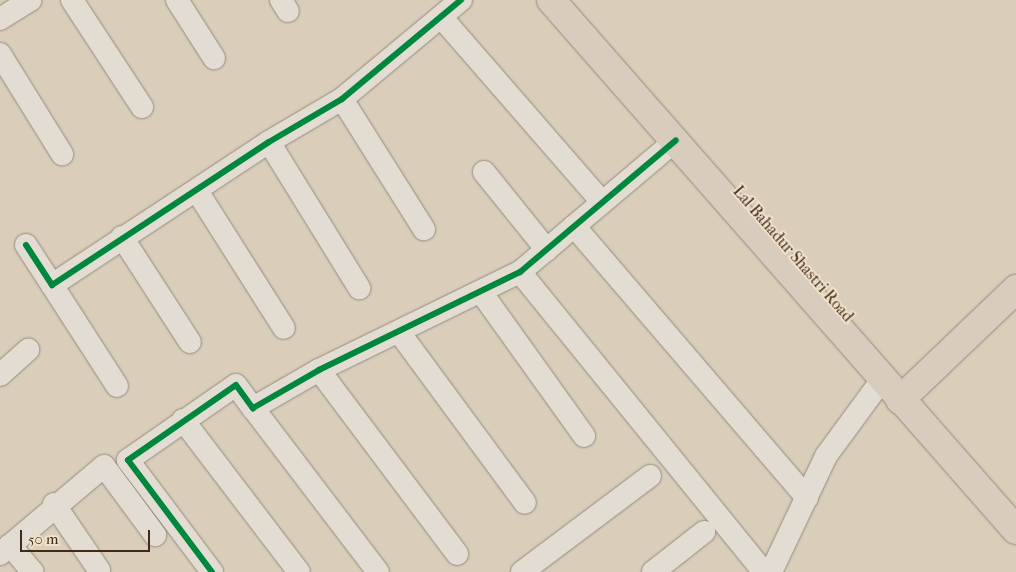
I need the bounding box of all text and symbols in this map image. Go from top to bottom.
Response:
street label: Lal Bahadur Shastri Road [729,182,857,326]
scale bar [22,520,152,552]
text: 50 m [28,530,58,548]

